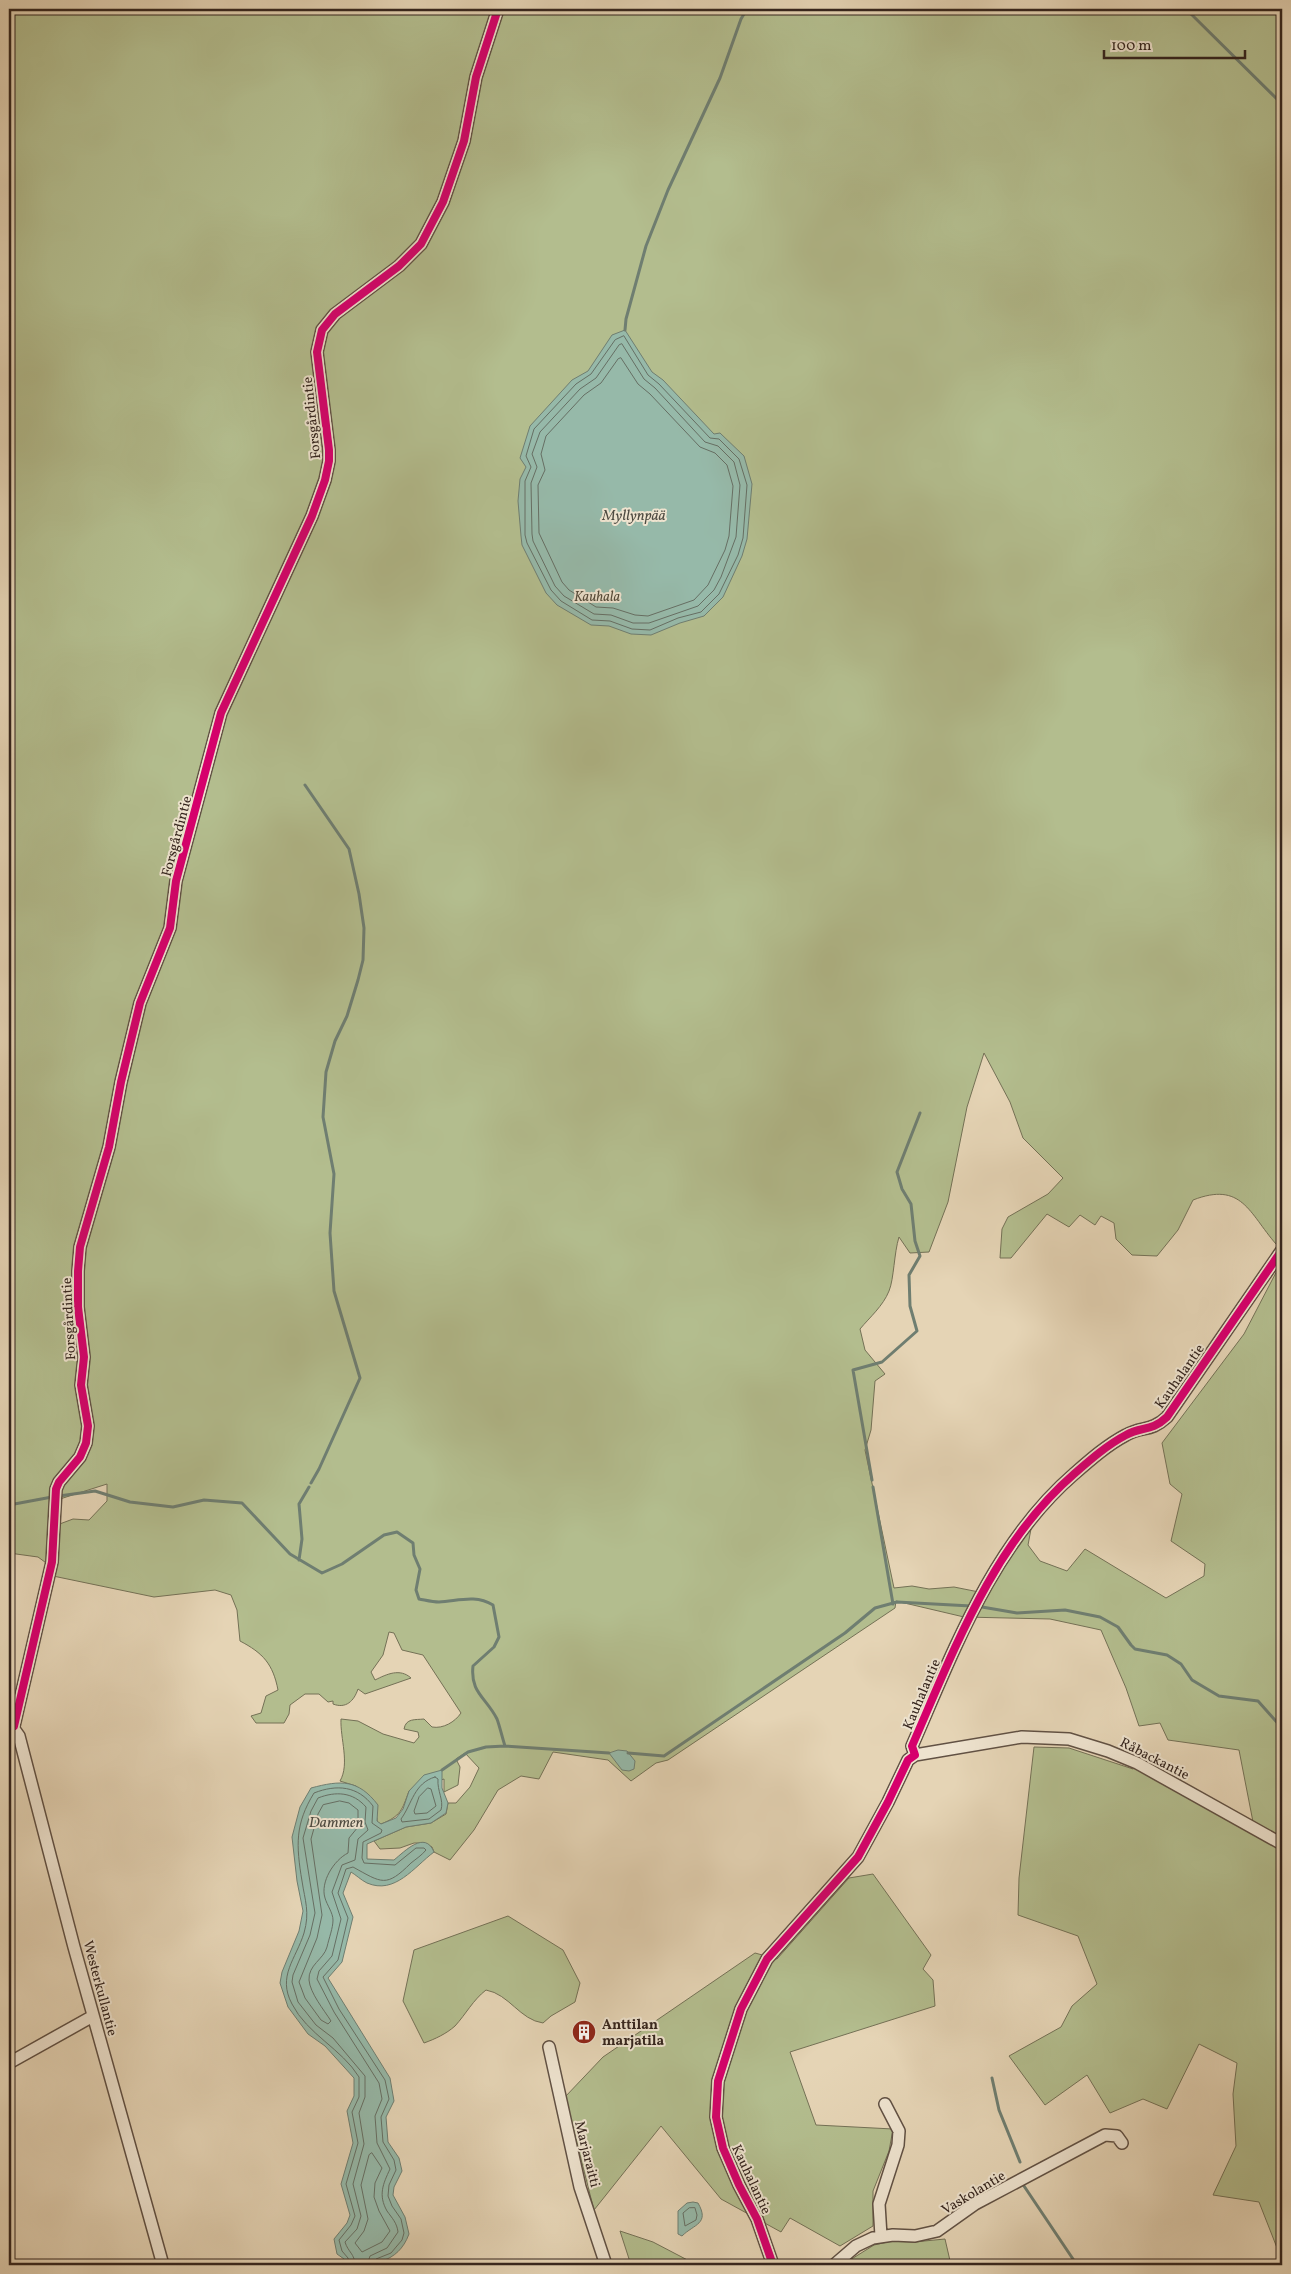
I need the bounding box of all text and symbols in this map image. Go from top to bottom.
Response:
scale bar [1104,28,1245,60]
text: 100 m [1111,36,1151,57]
street label: Forsgårdintie [299,375,326,460]
water label: Myllynpää [601,506,666,527]
park label: Kauhala [574,588,620,607]
street label: Forsgårdintie [158,794,197,879]
street label: Forsgårdintie [58,1277,81,1361]
street label: Kauhalantie [1151,1340,1210,1413]
street label: Kauhalantie [899,1656,946,1733]
street label: Råbackantie [1116,1734,1193,1785]
water label: Dammen [309,1813,363,1834]
street label: Westerkullantie [78,1939,121,2038]
place label: Anttilan marjatila [602,2016,665,2051]
building icon: Anttilan marjatila [571,2019,597,2045]
street label: Marjaraitti [569,2119,604,2190]
street label: Kauhalantie [726,2142,775,2218]
street label: Vaskolantie [938,2167,1010,2220]

